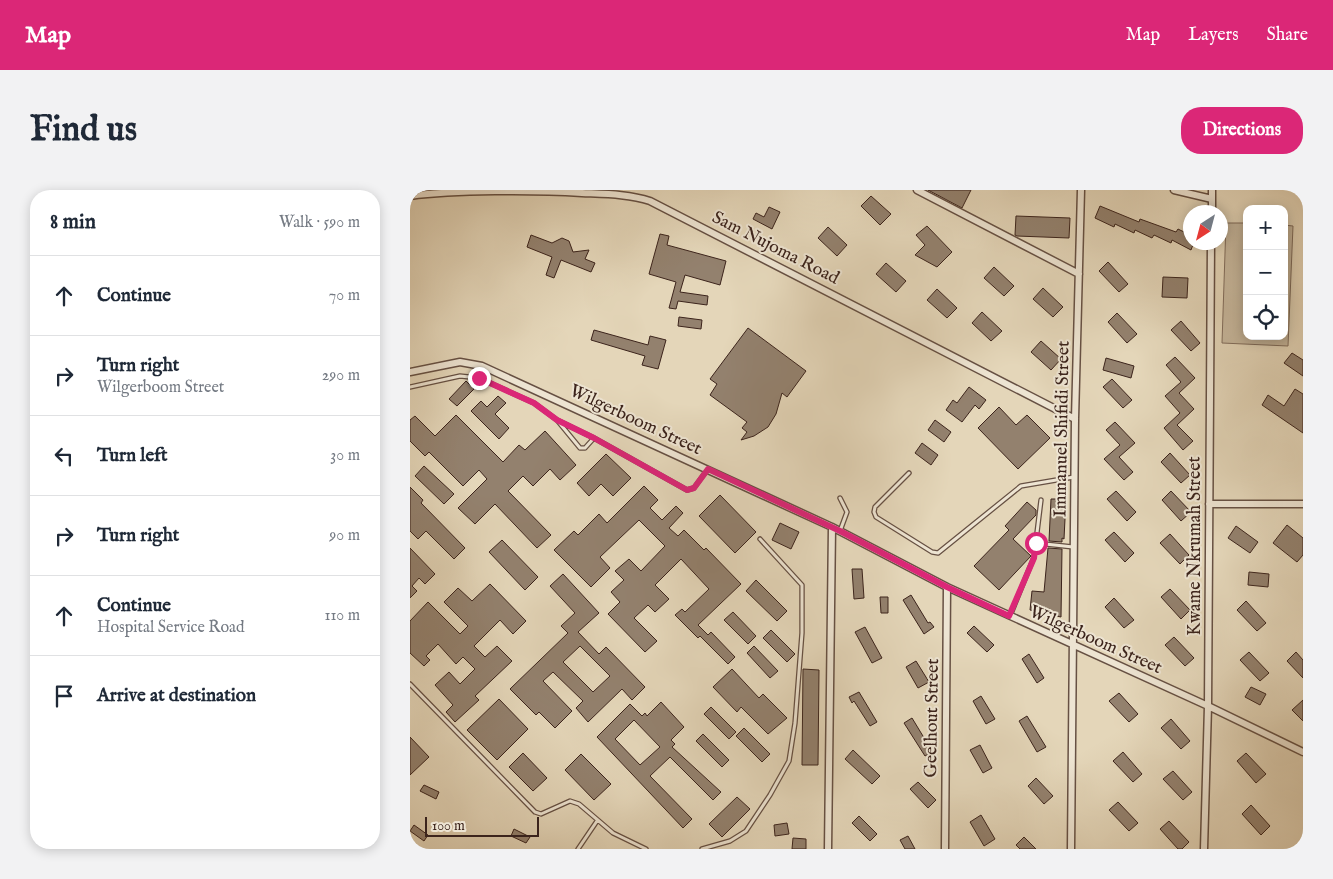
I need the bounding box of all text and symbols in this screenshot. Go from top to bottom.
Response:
text: Map [25,20,71,51]
text: Map [1126,24,1160,47]
text: Layers [1188,24,1239,47]
text: Share [1267,24,1308,47]
button: Directions [1181,107,1303,154]
text: Find us [30,108,137,153]
north arrow [1183,205,1228,250]
map controls [1243,205,1288,340]
button: + [1243,205,1288,250]
street label: Sam Nujoma Road [708,206,843,290]
text: 8 min [50,209,96,236]
text: Walk · 590 m [279,213,360,233]
button: − [1243,250,1288,295]
icon: ahead [50,282,78,310]
text: Continue [97,284,171,308]
text: 70 m [329,286,360,306]
button: locate [1243,295,1288,340]
street label: Immanuel Shifidi Street [1049,341,1076,517]
text: Turn right [97,354,179,378]
icon: right [50,362,78,390]
text: 290 m [322,366,360,386]
route end [468,367,491,390]
text: Wilgerboom Street [97,378,224,398]
street label: Wilgerboom Street [566,380,705,461]
icon: left [50,442,78,470]
text: Turn left [97,444,168,468]
text: 30 m [330,446,360,466]
street label: Kwame Nkrumah Street [1184,456,1207,636]
icon: right [50,522,78,550]
text: Turn right [97,524,179,548]
text: 90 m [329,526,360,546]
route start [1025,532,1048,555]
text: Continue [97,594,171,618]
street label: Wilgerboom Street [1025,601,1165,680]
icon: ahead [50,602,78,630]
text: 110 m [324,606,360,626]
text: Hospital Service Road [97,618,244,638]
street label: Geelhout Street [920,658,945,778]
icon: arrive [50,682,78,710]
text: Arrive at destination [97,684,256,708]
scale bar [425,814,539,837]
text: 100 m [432,817,465,835]

